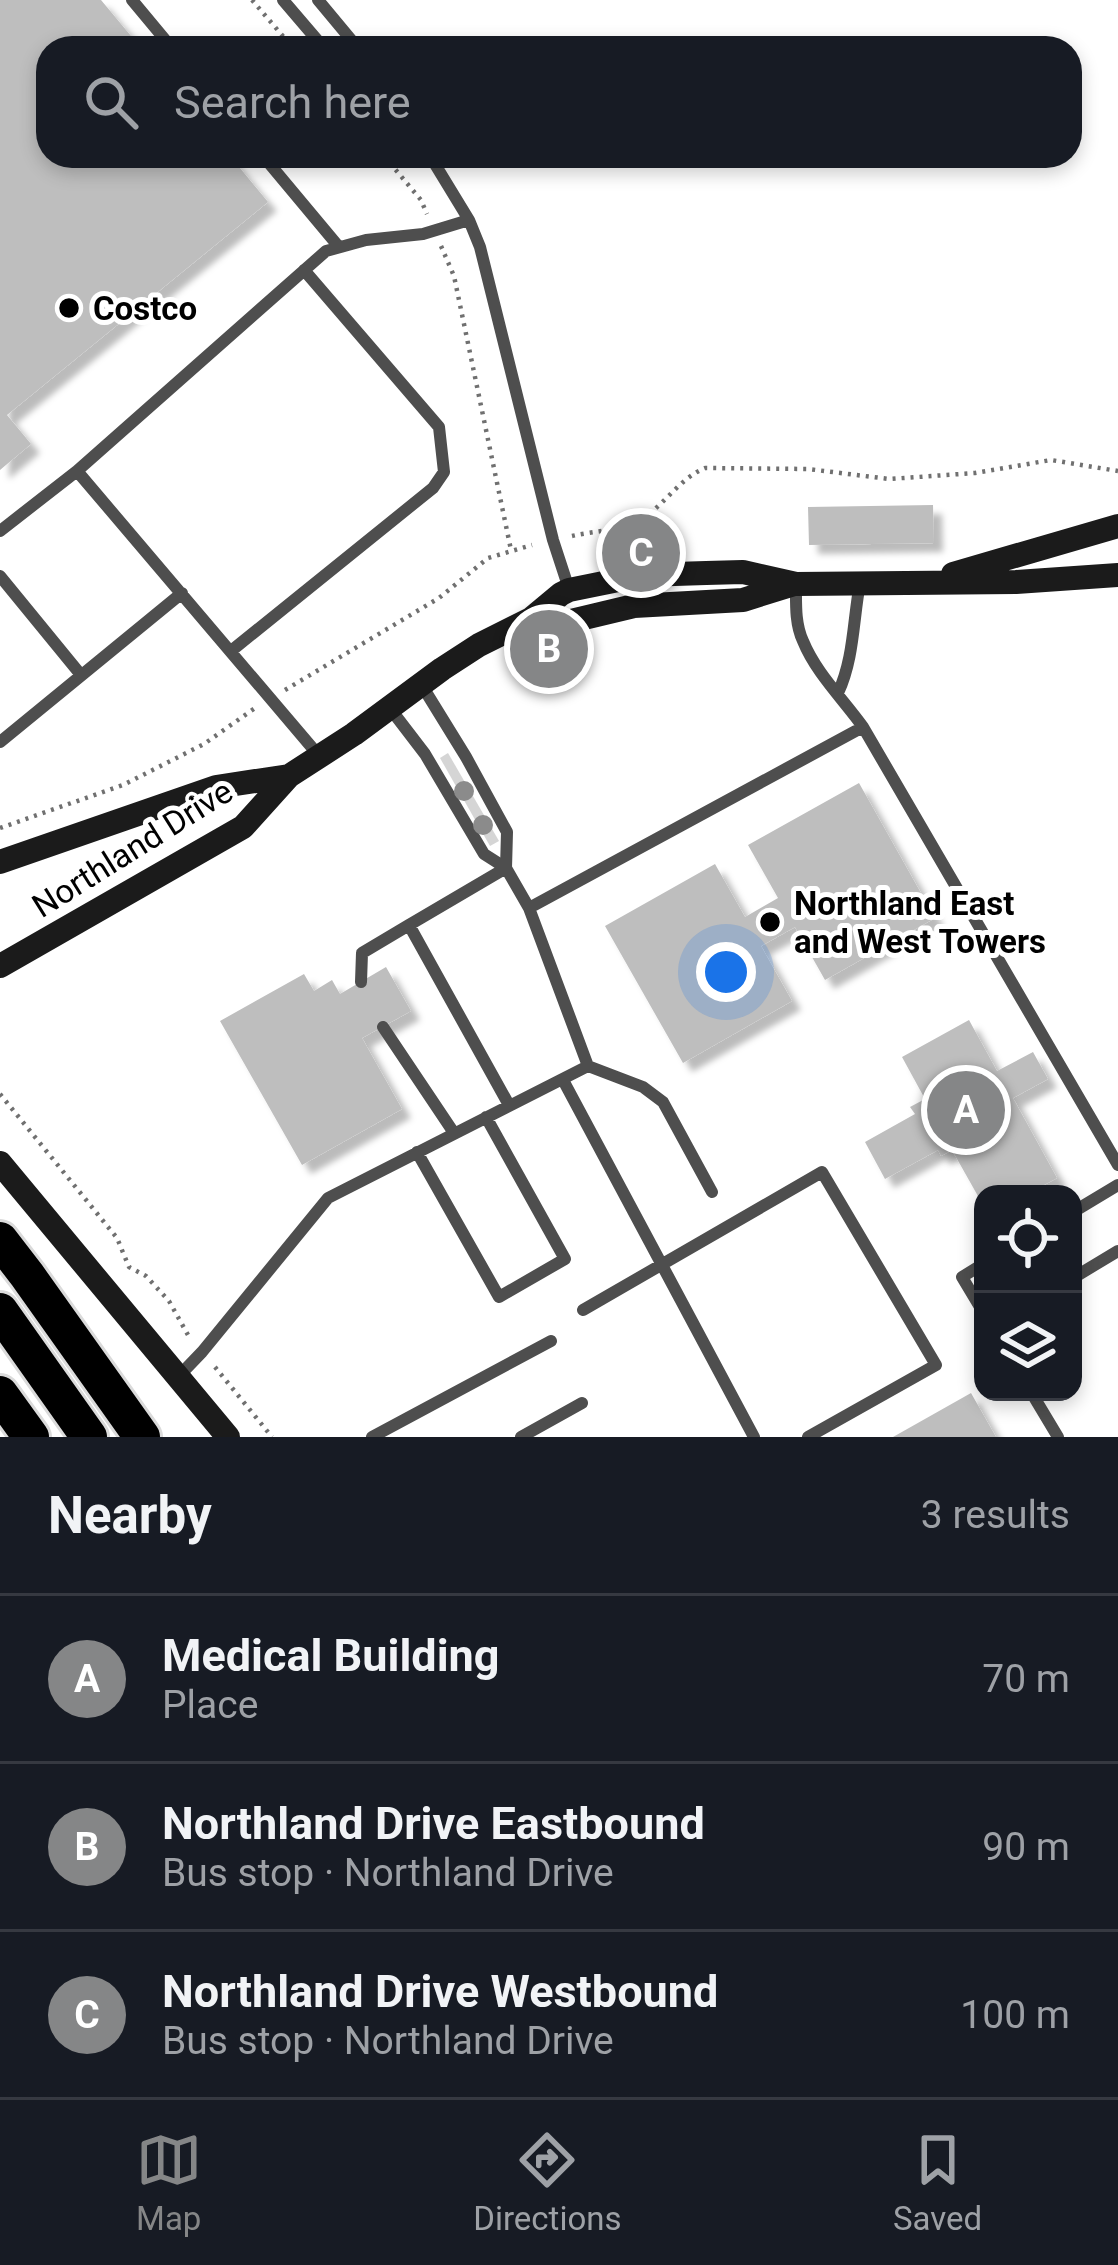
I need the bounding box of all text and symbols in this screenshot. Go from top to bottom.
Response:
search box [36,36,1082,168]
icon: search [78,69,144,135]
text: Search here [174,76,411,129]
place label: Costco [93,289,197,328]
marker: Costco [56,295,82,321]
pin: C [602,508,680,598]
pin: B [510,604,588,694]
street label: Northland Drive [25,771,239,925]
place label: Northland East and West Towers [794,884,1046,961]
marker: Northland East and West Towers [757,909,783,935]
your location [696,942,756,1002]
pin: A [927,1065,1005,1155]
map controls [974,1185,1082,1401]
button: locate [974,1185,1082,1293]
button: layers [974,1293,1082,1401]
text: Nearby [48,1486,212,1545]
text: 3 results [921,1492,1070,1538]
text: Medical Building [162,1629,499,1682]
text: A [74,1656,100,1702]
text: 70 m [982,1656,1070,1702]
text: Place [162,1682,258,1728]
text: Northland Drive Eastbound [162,1797,705,1850]
text: B [75,1824,99,1870]
text: 90 m [982,1824,1070,1870]
text: Bus stop · Northland Drive [162,1850,614,1896]
text: Northland Drive Westbound [162,1965,718,2018]
text: C [74,1992,100,2038]
text: 100 m [960,1992,1070,2038]
text: Bus stop · Northland Drive [162,2018,614,2064]
tab: Map [136,2127,202,2238]
tab: Directions [473,2127,622,2238]
tab: Saved [893,2127,982,2238]

